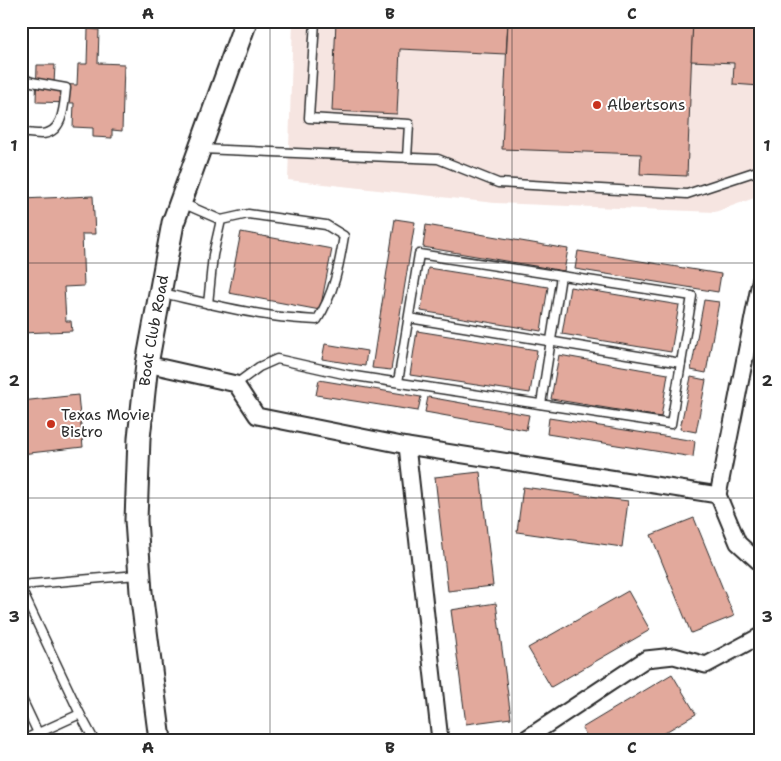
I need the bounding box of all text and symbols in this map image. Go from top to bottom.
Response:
text: A [142,3,154,24]
text: B [385,3,395,24]
text: C [627,3,637,24]
place label: Albertsons [607,95,685,115]
marker: Albertsons [591,99,603,111]
text: 1 [10,135,18,156]
text: 1 [763,135,771,156]
street label: Boat Club Road [135,273,173,387]
text: 2 [8,370,20,391]
text: 2 [761,370,773,391]
place label: Texas Movie Bistro [61,405,150,442]
marker: Texas Movie Bistro [45,418,57,430]
text: 3 [8,606,20,627]
text: 3 [761,606,773,627]
text: A [142,737,154,758]
text: B [385,737,395,758]
text: C [627,737,637,758]

